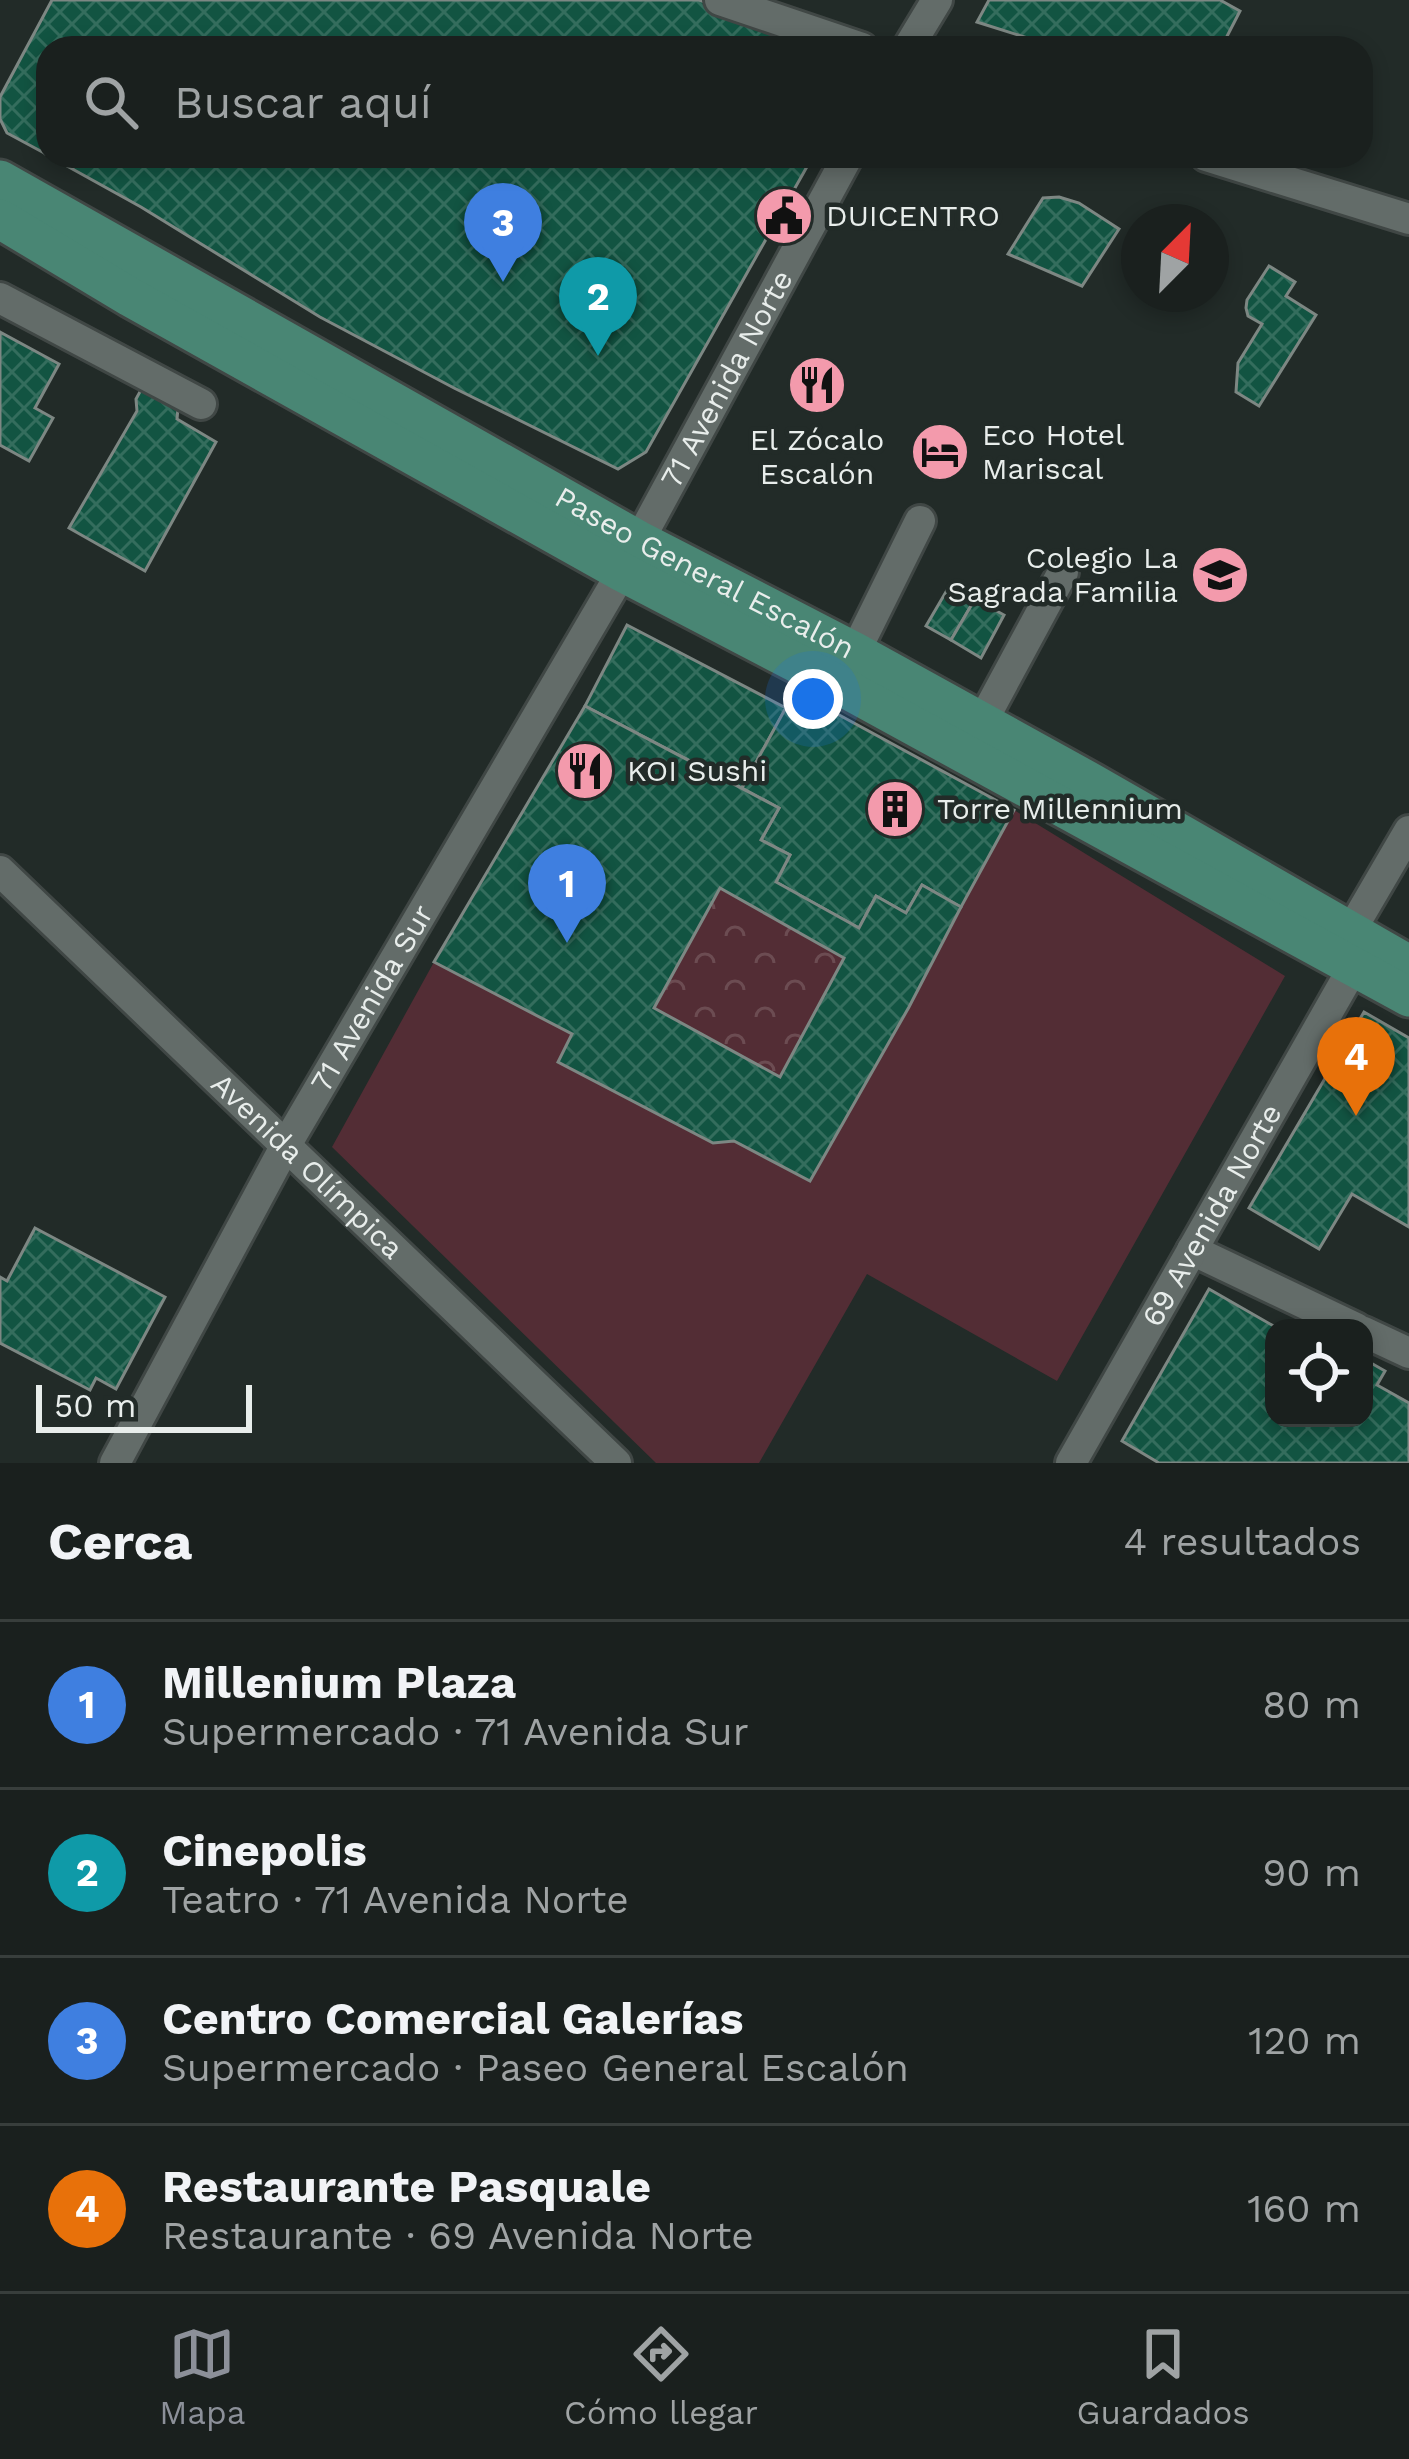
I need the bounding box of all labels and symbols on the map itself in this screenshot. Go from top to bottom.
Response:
pin: 3 [464,183,542,282]
public building icon: DUICENTRO [753,185,815,247]
place label: DUICENTRO [826,198,1000,233]
north arrow [1121,204,1229,312]
pin: 2 [559,257,637,356]
street label: 71 Avenida Norte [653,264,800,493]
restaurant icon: El Zócalo Escalón [786,354,848,416]
place label: Eco Hotel Mariscal [982,417,1124,486]
hotel icon: Eco Hotel Mariscal [909,421,971,483]
place label: El Zócalo Escalón [750,422,884,491]
street label: Paseo General Escalón [549,479,860,666]
place label: Colegio La Sagrada Familia [948,540,1178,609]
school or university icon: Colegio La Sagrada Familia [1189,544,1251,606]
your location [783,669,843,729]
restaurant icon: KOI Sushi [554,740,616,802]
place label: KOI Sushi [627,753,767,788]
building icon: Torre Millennium [864,778,926,840]
place label: Torre Millennium [937,791,1183,826]
pin: 1 [528,844,606,943]
street label: 71 Avenida Sur [303,898,440,1098]
pin: 4 [1317,1017,1395,1116]
street label: Avenida Olímpica [204,1066,411,1266]
street label: 69 Avenida Norte [1134,1098,1289,1333]
scale bar [36,1379,252,1432]

